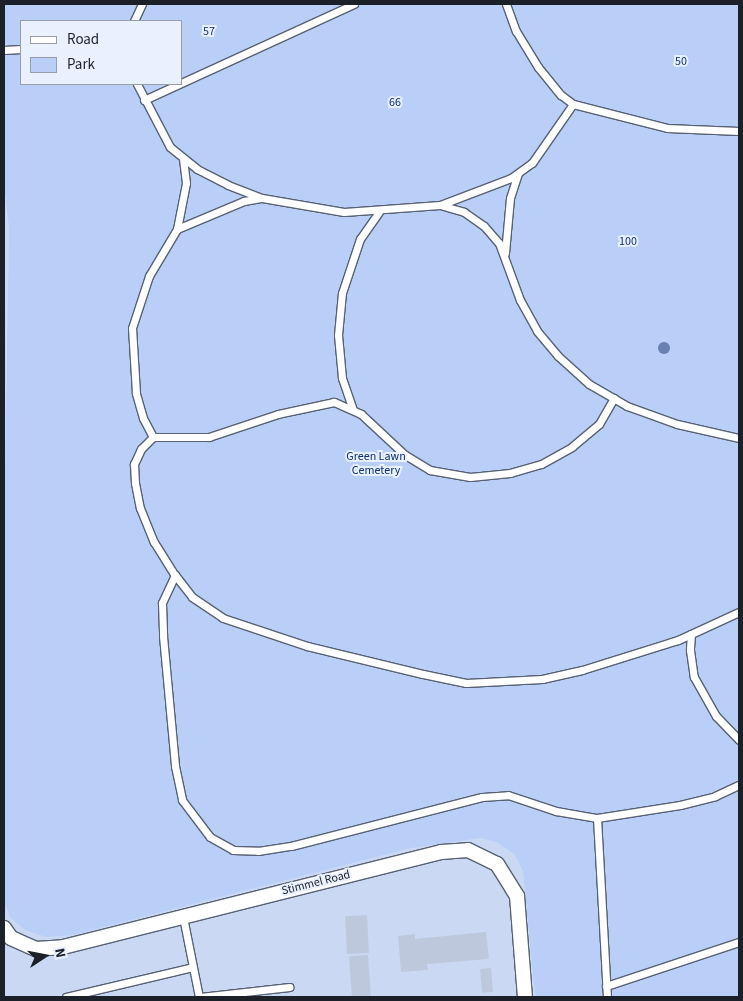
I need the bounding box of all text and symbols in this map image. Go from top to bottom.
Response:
legend [20,20,182,85]
park label: 57 [203,25,215,39]
text: Road [67,29,99,50]
text: Park [67,54,95,75]
park label: 50 [675,55,687,69]
park label: 66 [389,96,401,110]
park label: 100 [619,235,637,249]
park label: Green Lawn Cemetery [346,450,406,478]
street label: Stimmel Road [280,868,352,898]
north arrow [20,931,70,981]
text: N [49,947,70,960]

